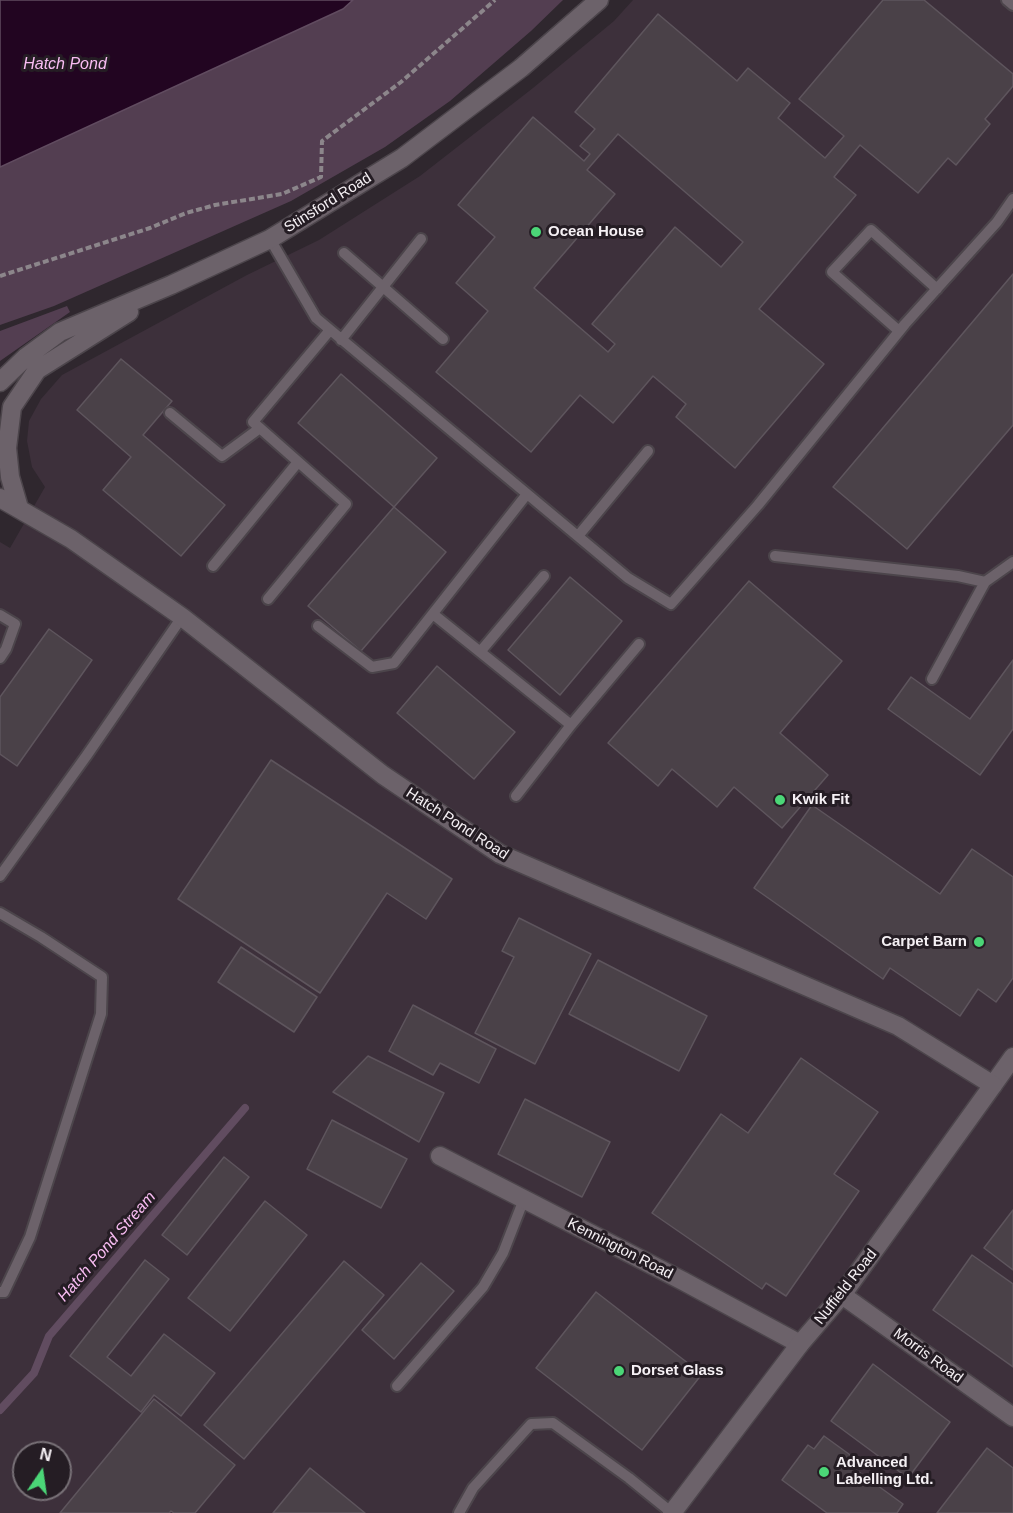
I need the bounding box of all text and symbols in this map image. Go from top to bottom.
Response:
water label: Hatch Pond [23,55,107,75]
street label: Stinsford Road [281,169,375,237]
place label: Ocean House [548,223,644,241]
marker: Ocean House [529,225,543,239]
street label: Hatch Pond Road [402,784,512,864]
place label: Kwik Fit [792,791,850,809]
marker: Kwik Fit [773,793,787,807]
place label: Carpet Barn [881,933,967,951]
marker: Carpet Barn [972,935,986,949]
water label: Hatch Pond Stream [54,1188,160,1306]
street label: Kennington Road [564,1215,676,1283]
street label: Nuffield Road [811,1246,881,1328]
street label: Morris Road [890,1325,966,1387]
place label: Dorset Glass [631,1362,724,1380]
marker: Dorset Glass [612,1364,626,1378]
north arrow [12,1441,72,1501]
text: N [38,1445,53,1465]
place label: Advanced Labelling Ltd. [836,1454,933,1489]
marker: Advanced Labelling Ltd. [817,1465,831,1479]

